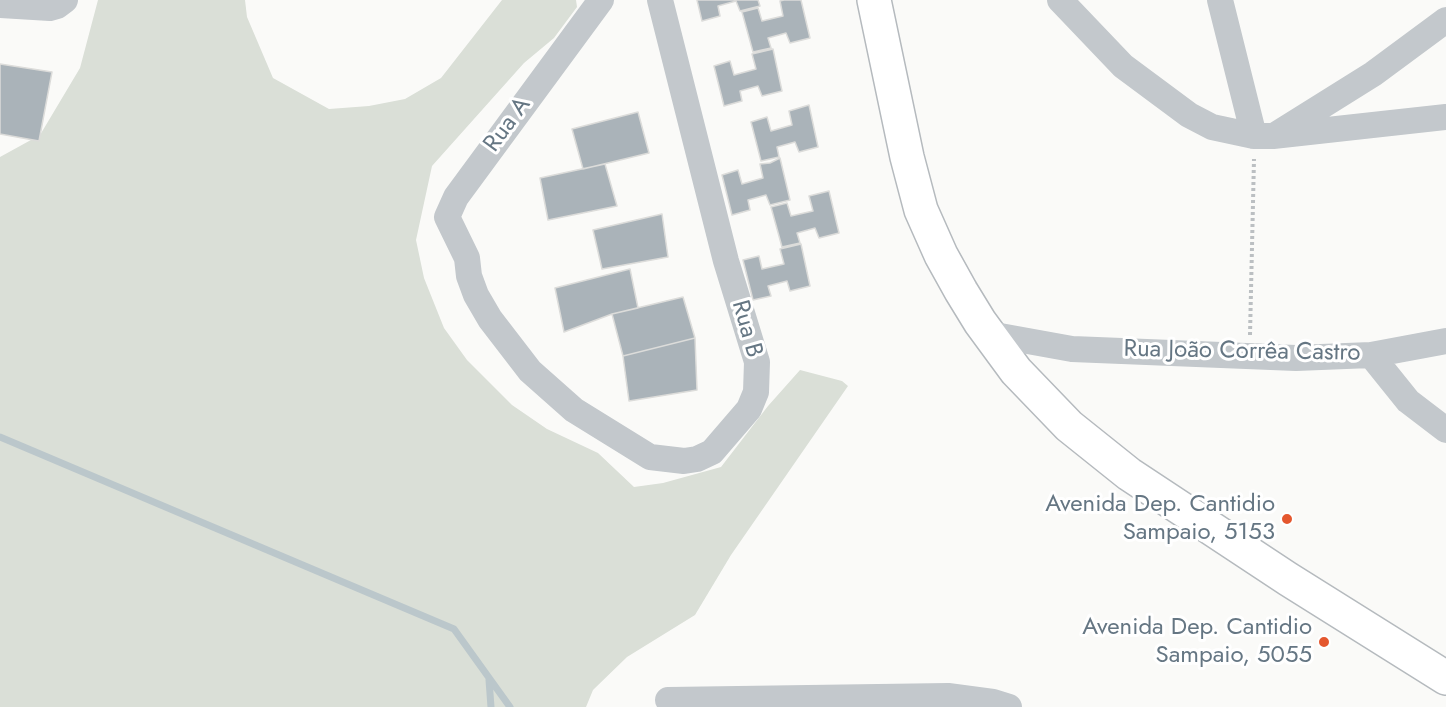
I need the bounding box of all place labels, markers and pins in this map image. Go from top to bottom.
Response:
place label: Avenida Dep. Cantidio Sampaio, 5153 [1045,491,1275,547]
marker: Avenida Dep. Cantidio Sampaio, 5153 [1280,512,1294,526]
place label: Avenida Dep. Cantidio Sampaio, 5055 [1082,614,1312,670]
marker: Avenida Dep. Cantidio Sampaio, 5055 [1317,635,1331,649]

